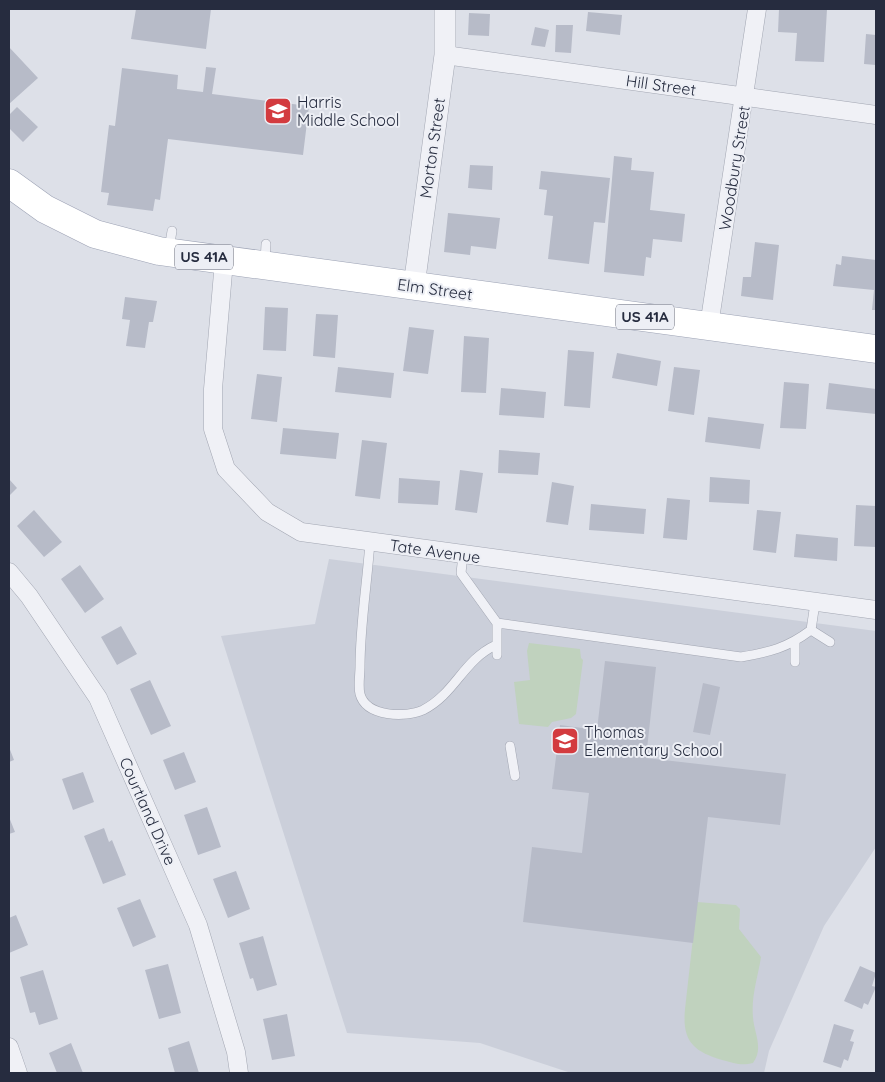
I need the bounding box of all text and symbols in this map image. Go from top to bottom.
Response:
street label: Hill Street [625,70,697,100]
place label: Harris Middle School [297,92,399,130]
school or university icon: Harris Middle School [263,96,293,126]
street label: Morton Street [415,96,449,200]
street label: Woodbury Street [714,104,754,232]
road number: US 41A [175,244,233,270]
street label: Elm Street [396,274,474,304]
road number: US 41A [616,304,674,330]
street label: Tate Avenue [388,535,482,567]
place label: Thomas Elementary School [584,722,723,760]
school or university icon: Thomas Elementary School [550,726,580,756]
street label: Courtland Drive [115,754,181,868]

